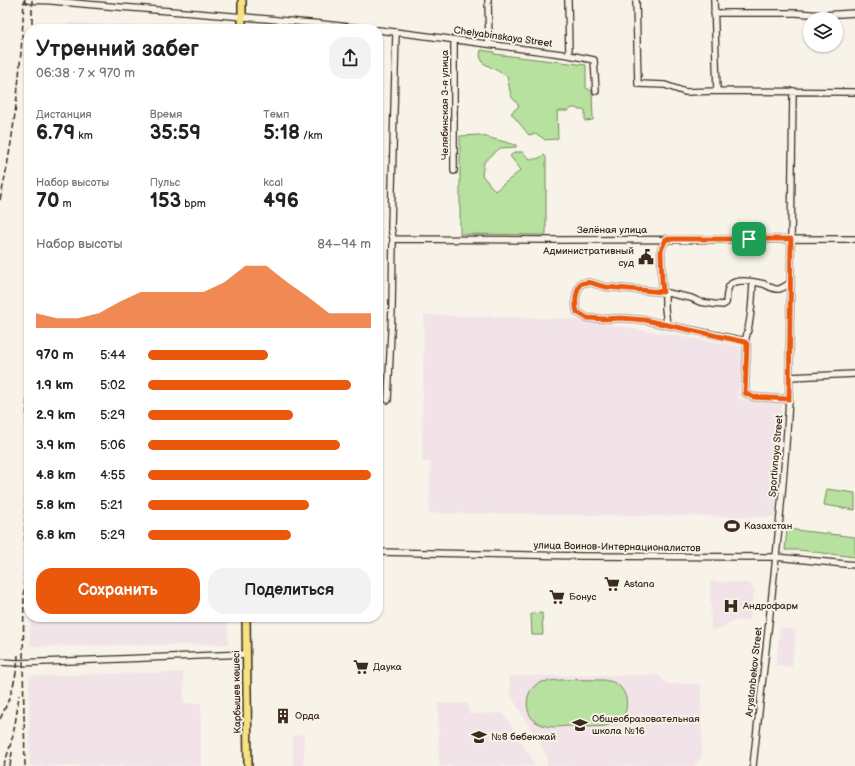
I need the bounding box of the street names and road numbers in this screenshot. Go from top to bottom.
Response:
street label: Chelyabinskaya Street [453,24,553,50]
street label: Челябинская 3-я улица [439,50,451,160]
street label: Зелёная улица [577,224,647,236]
street label: Sportivnaya Street [766,414,786,498]
street label: улица Воинов-Интернационалистов [533,540,701,554]
street label: Arystanbekov Street [743,626,765,718]
street label: Карбышев көшесі [230,650,244,734]

